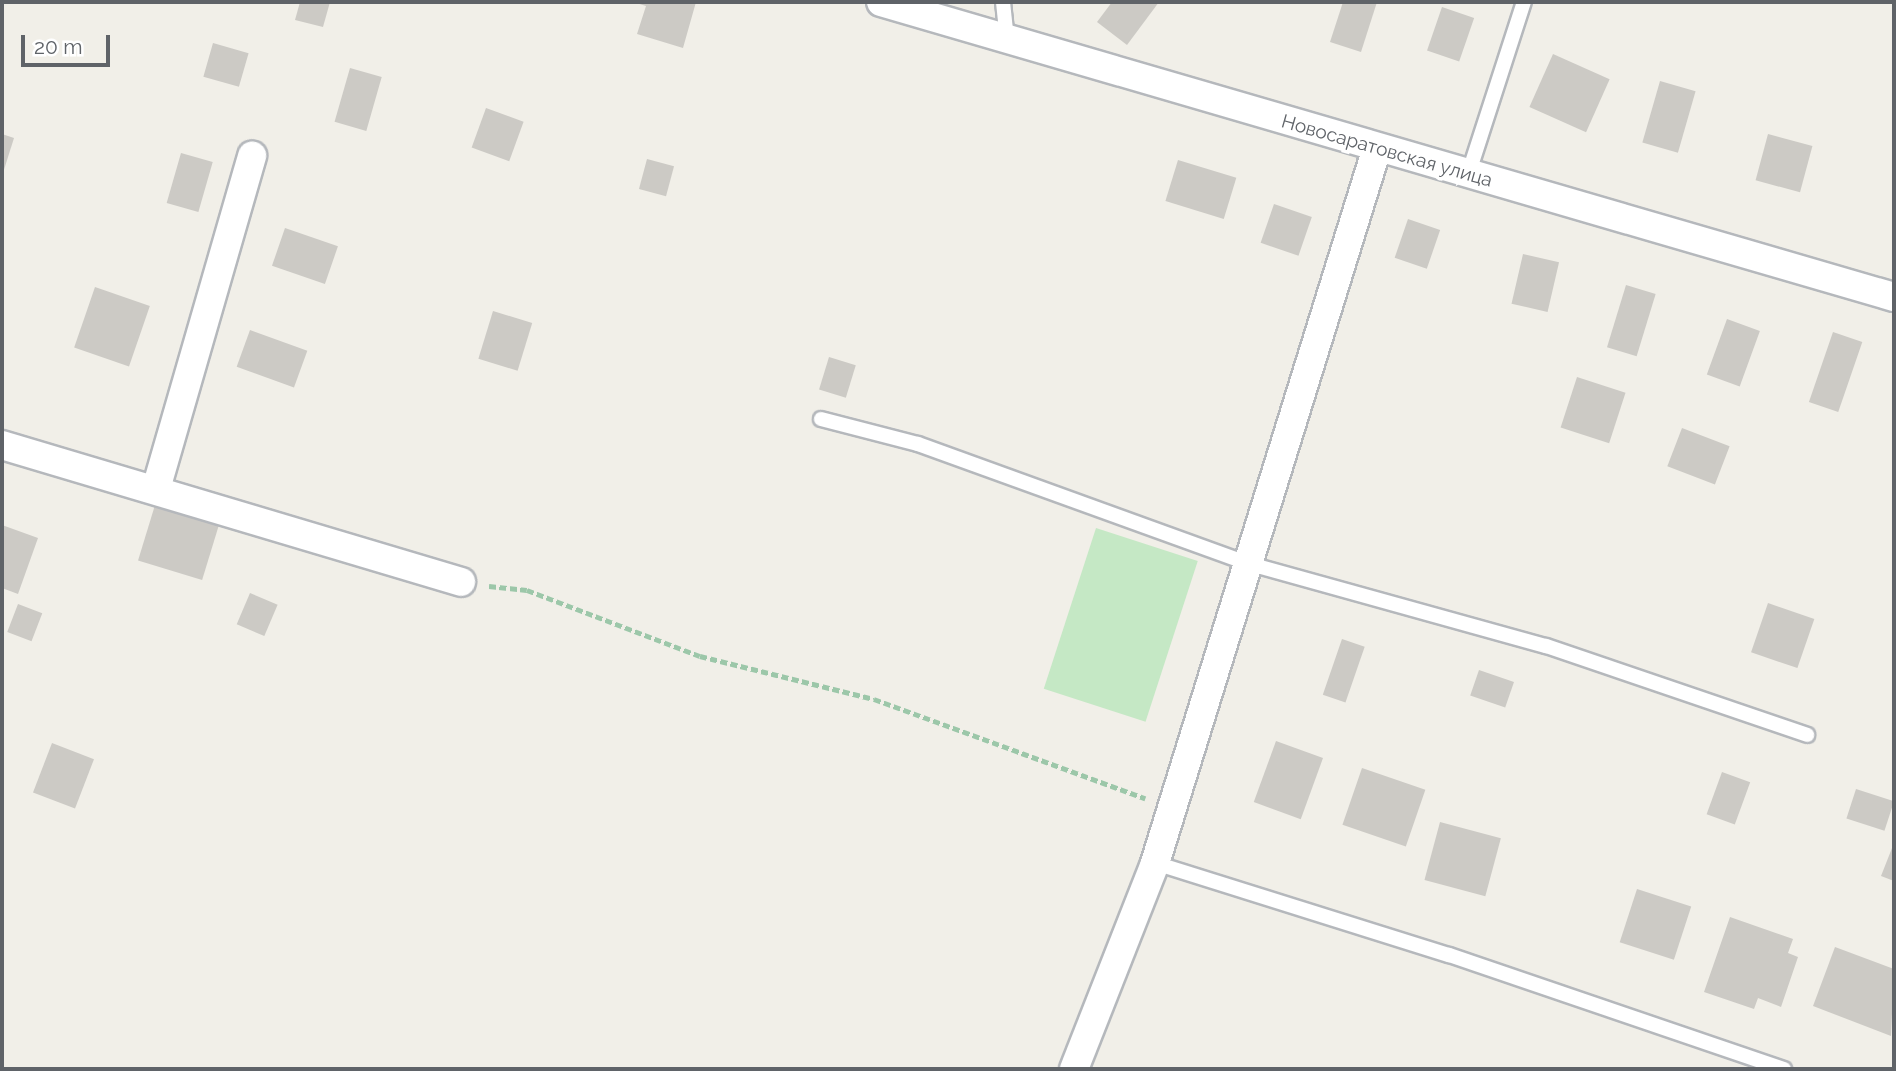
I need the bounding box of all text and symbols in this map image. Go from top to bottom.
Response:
scale bar [24,21,114,65]
text: 20 m [34,34,82,59]
street label: Новосаратовская улица [1279,110,1495,192]

